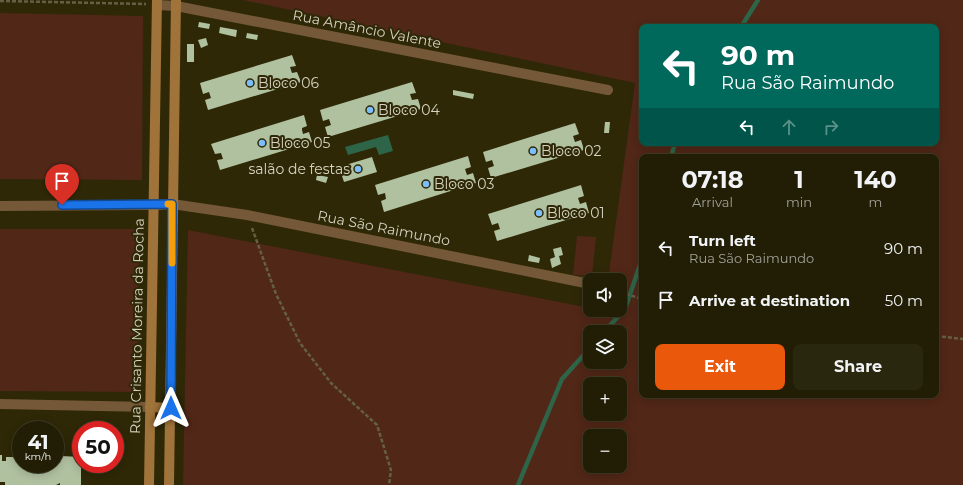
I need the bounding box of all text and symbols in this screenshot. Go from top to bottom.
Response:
street label: Rua Amâncio Valente [291,6,443,52]
text: 90 m [721,38,795,72]
icon: left [655,40,707,92]
text: Rua São Raimundo [721,72,894,94]
place label: Bloco 06 [258,74,320,92]
marker: Bloco 06 [245,78,255,88]
place label: Bloco 04 [378,101,441,119]
marker: Bloco 04 [365,105,375,115]
icon: left [736,116,758,138]
icon: ahead [778,116,800,138]
icon: right [820,116,842,138]
place label: Bloco 05 [270,134,331,152]
marker: Bloco 05 [257,138,267,148]
place label: Bloco 02 [541,142,602,160]
marker: Bloco 02 [528,146,538,156]
place label: salão de festas [248,160,350,178]
pin [45,164,79,205]
marker: salão de festas [353,164,363,174]
text: 07:18 [681,165,744,194]
text: 1 [794,165,804,194]
text: 140 [854,165,897,194]
icon: arrive [51,170,73,192]
place label: Bloco 03 [434,175,494,193]
marker: Bloco 03 [421,179,431,189]
text: Arrival [692,194,733,210]
text: min [786,194,812,210]
text: m [869,194,882,210]
place label: Bloco 01 [547,204,605,222]
street label: Rua São Raimundo [316,206,452,250]
marker: Bloco 01 [534,208,544,218]
street label: Rua Crisanto Moreira da Rocha [126,218,148,434]
text: Turn left [689,231,756,250]
icon: left [655,237,677,259]
text: 90 m [884,239,923,258]
text: Rua São Raimundo [689,250,814,266]
map controls [583,273,627,473]
button: sound [583,273,627,317]
icon: arrive [655,289,677,311]
text: Arrive at destination [689,291,850,310]
text: 50 m [885,291,923,310]
button: layers [583,325,627,369]
button: Exit [655,344,785,390]
button: Share [793,344,923,390]
button: + [583,377,627,421]
position arrow [150,387,192,429]
speed limit sign: 50 [72,421,124,473]
button: − [583,429,627,473]
text: 41 [27,430,49,454]
text: km/h [25,450,51,463]

